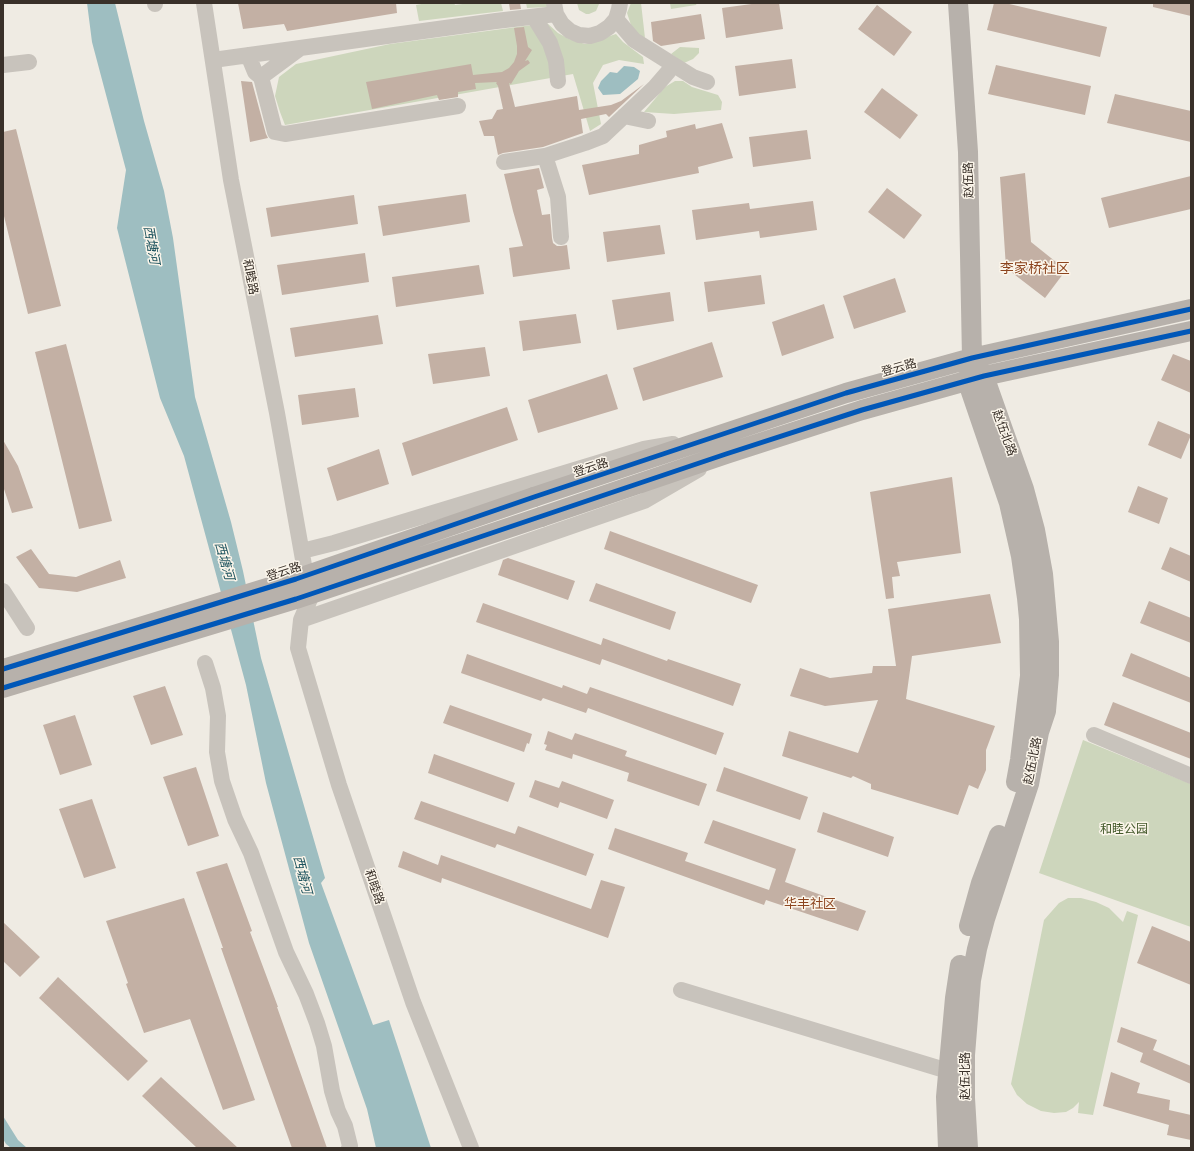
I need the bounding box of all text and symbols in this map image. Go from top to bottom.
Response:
street label: 赵伍路 [961,162,977,198]
water label: 西塘河 [140,224,162,266]
street label: 和睦路 [239,258,261,296]
district label: 李家桥社区 [1000,261,1070,277]
street label: 登云路 [880,356,918,380]
street label: 赵伍北路 [989,408,1019,458]
street label: 登云路 [572,456,610,480]
water label: 西塘河 [211,540,237,582]
street label: 登云路 [265,560,303,584]
street label: 赵伍北路 [1021,736,1045,786]
park label: 和睦公园 [1100,823,1148,837]
water label: 西塘河 [289,854,315,896]
street label: 和睦路 [361,868,387,906]
district label: 华丰社区 [784,896,836,912]
street label: 赵伍北路 [959,1052,973,1100]

